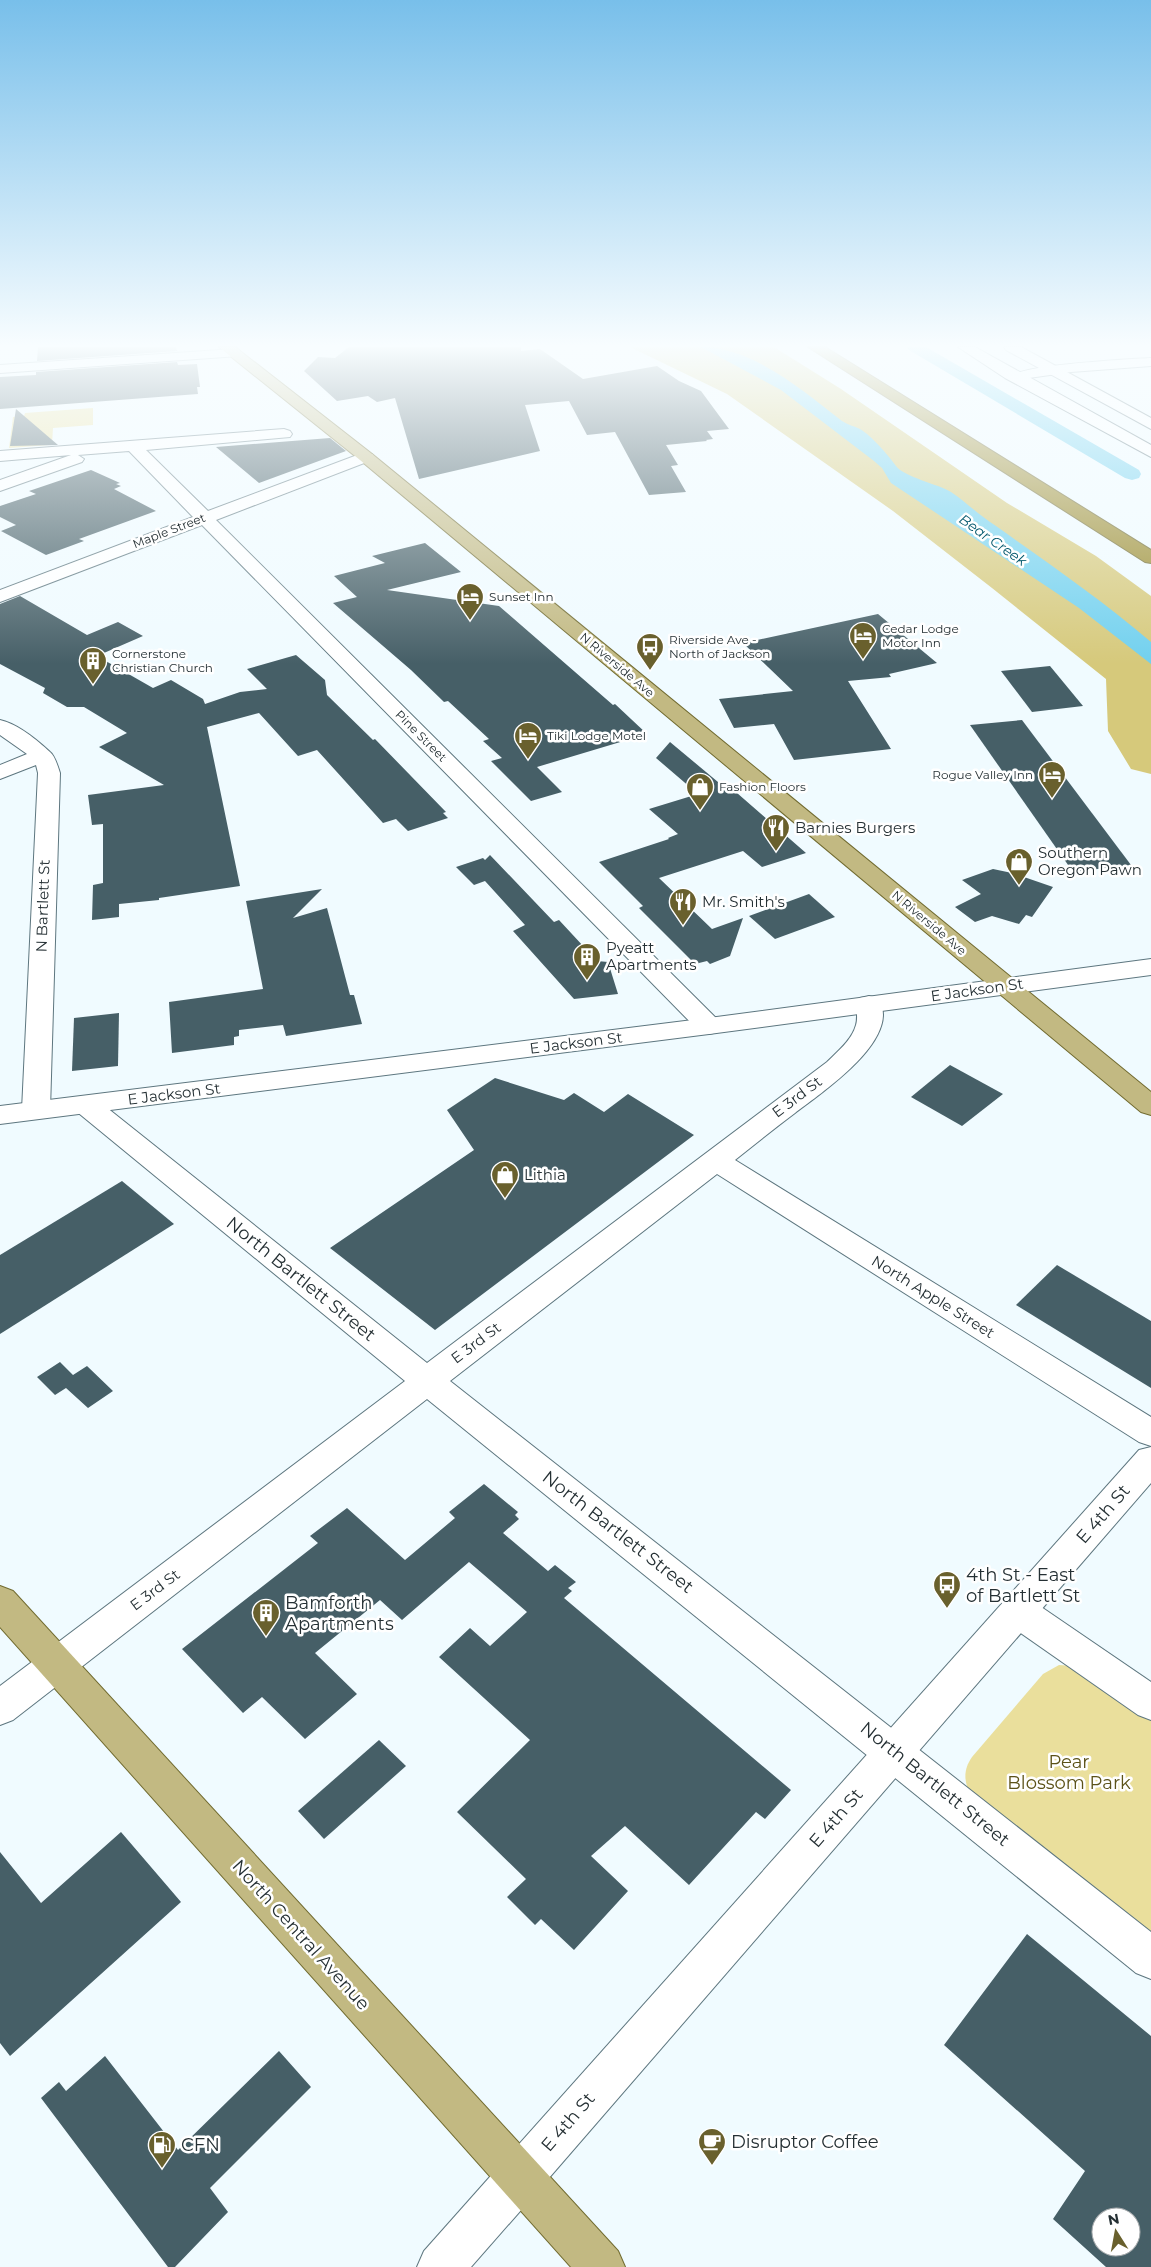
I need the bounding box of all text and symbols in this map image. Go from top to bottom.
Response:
street label: Maple Street [130,510,207,551]
water label: Bear Creek [956,510,1031,570]
hotel icon: Sunset Inn [455,582,485,621]
place label: Sunset Inn [489,589,554,604]
hotel icon: Cedar Lodge Motor Inn [848,621,878,660]
place label: Cedar Lodge Motor Inn [882,621,959,650]
street label: N Riverside Ave [577,629,658,700]
bus stop icon: Riverside Ave - North of Jackson [635,632,665,671]
place label: Riverside Ave - North of Jackson [669,632,770,661]
building icon: Cornerstone Christian Church [78,646,108,685]
place label: Cornerstone Christian Church [112,646,213,675]
street label: Pine Street [392,707,450,765]
hotel icon: Tiki Lodge Motel [513,721,543,760]
place label: Tiki Lodge Motel [547,728,646,743]
hotel icon: Rogue Valley Inn [1037,760,1067,799]
place label: Rogue Valley Inn [932,767,1033,782]
shop icon: Fashion Floors [685,772,715,811]
place label: Fashion Floors [719,779,806,794]
restaurant icon: Barnies Burgers [761,813,791,852]
place label: Barnies Burgers [795,818,915,837]
place label: Southern Oregon Pawn [1038,843,1142,879]
shop icon: Southern Oregon Pawn [1004,847,1034,886]
street label: N Bartlett St [31,859,54,953]
restaurant icon: Mr. Smith's [668,887,698,926]
street label: N Riverside Ave [889,887,970,958]
place label: Mr. Smith's [702,892,785,911]
place label: Pyeatt Apartments [606,938,697,974]
building icon: Pyeatt Apartments [572,942,602,981]
street label: E Jackson St [929,974,1025,1005]
street label: E Jackson St [528,1027,623,1058]
street label: E 3rd St [768,1072,825,1122]
street label: E Jackson St [126,1078,221,1109]
shop icon: Lithia [490,1160,520,1199]
place label: Lithia [524,1165,566,1184]
street label: North Bartlett Street [222,1212,380,1346]
street label: North Apple Street [868,1251,998,1342]
street label: E 3rd St [447,1318,504,1368]
street label: North Bartlett Street [538,1466,698,1598]
street label: E 4th St [1071,1480,1135,1548]
place label: 4th St - East of Bartlett St [966,1564,1080,1607]
street label: E 3rd St [126,1565,183,1615]
bus stop icon: 4th St - East of Bartlett St [932,1570,962,1609]
place label: Bamforth Apartments [285,1592,394,1635]
building icon: Bamforth Apartments [251,1598,281,1637]
street label: North Bartlett Street [856,1717,1014,1851]
park label: Pear Blossom Park [1007,1751,1131,1794]
street label: E 4th St [804,1784,868,1852]
street label: North Central Avenue [228,1855,374,2015]
street label: E 4th St [536,2088,600,2156]
cafe icon: Disruptor Coffee [697,2127,727,2166]
fuel station icon: CFN [147,2130,177,2169]
place label: Disruptor Coffee [731,2131,879,2153]
place label: CFN [181,2134,220,2156]
north arrow [1091,2207,1141,2257]
text: N [1106,2209,1121,2229]

